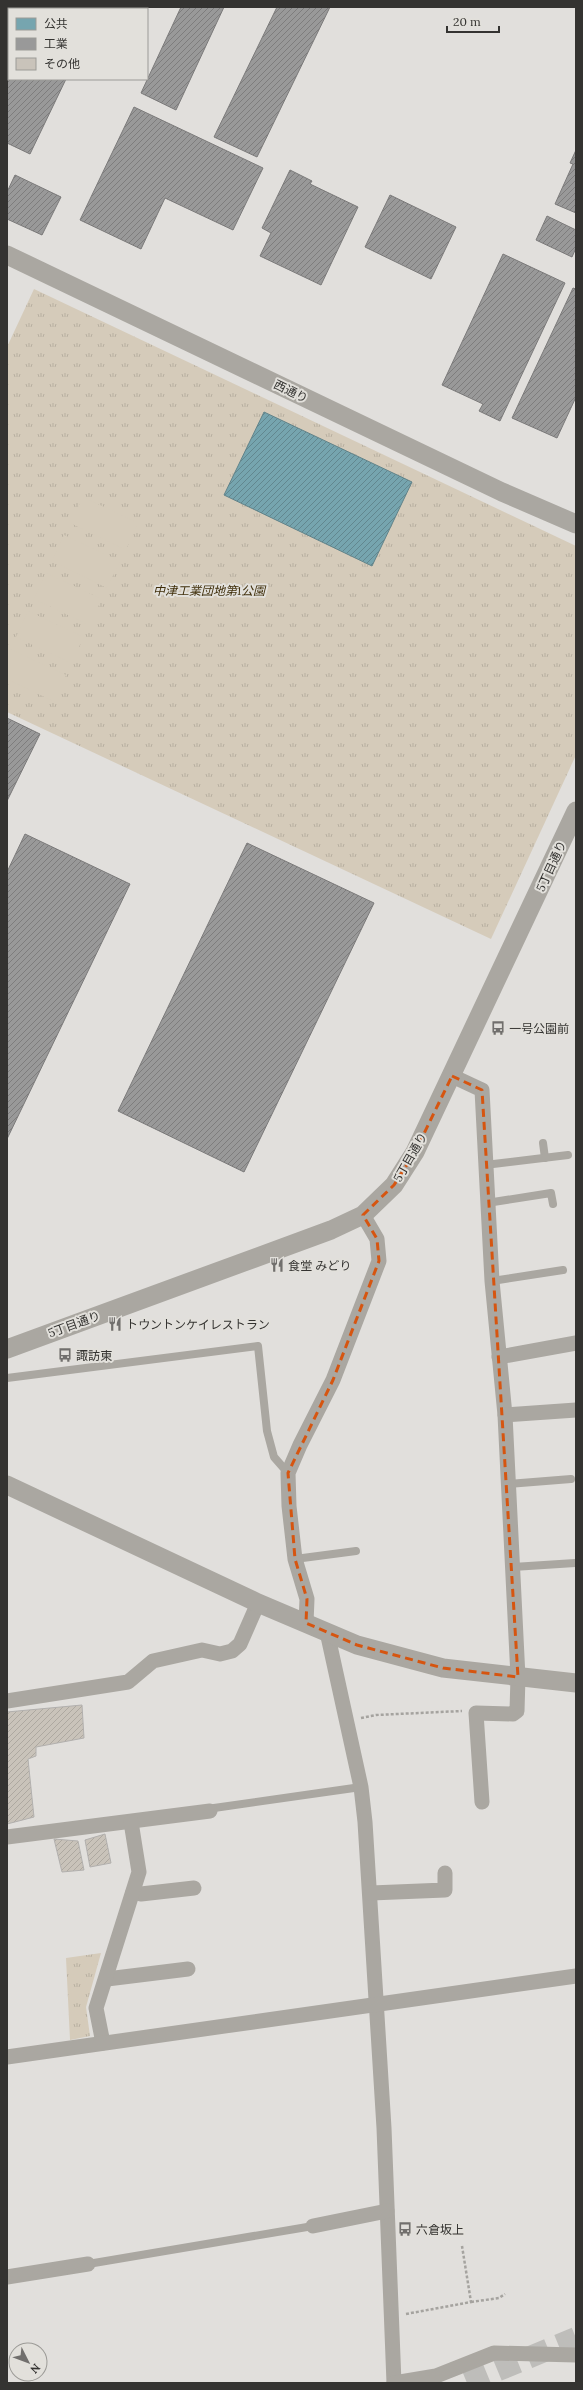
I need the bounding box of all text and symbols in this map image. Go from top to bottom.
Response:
legend [8,8,148,80]
scale bar [447,8,499,34]
text: 20 m [453,14,481,29]
text: 公共 [44,16,68,31]
text: 工業 [44,36,68,51]
text: その他 [44,56,80,71]
street label: 西通り [272,376,310,406]
park label: 中津工業団地第1公園 [153,583,267,598]
street label: 5丁目通り [533,838,569,894]
bus stop icon: 一号公園前 [490,1020,506,1036]
place label: 一号公園前 [509,1021,569,1036]
street label: 5丁目通り [390,1130,430,1184]
restaurant icon: 食堂 みどり [269,1257,285,1273]
place label: 食堂 みどり [288,1258,351,1273]
street label: 5丁目通り [46,1308,102,1340]
restaurant icon: トウントンケイレストラン [107,1316,123,1332]
place label: トウントンケイレストラン [126,1317,270,1332]
bus stop icon: 諏訪東 [57,1347,73,1363]
place label: 諏訪東 [76,1348,112,1363]
bus stop icon: 六倉坂上 [397,2221,413,2237]
place label: 六倉坂上 [416,2222,464,2237]
north arrow [8,2342,48,2382]
text: N [27,2361,43,2377]

